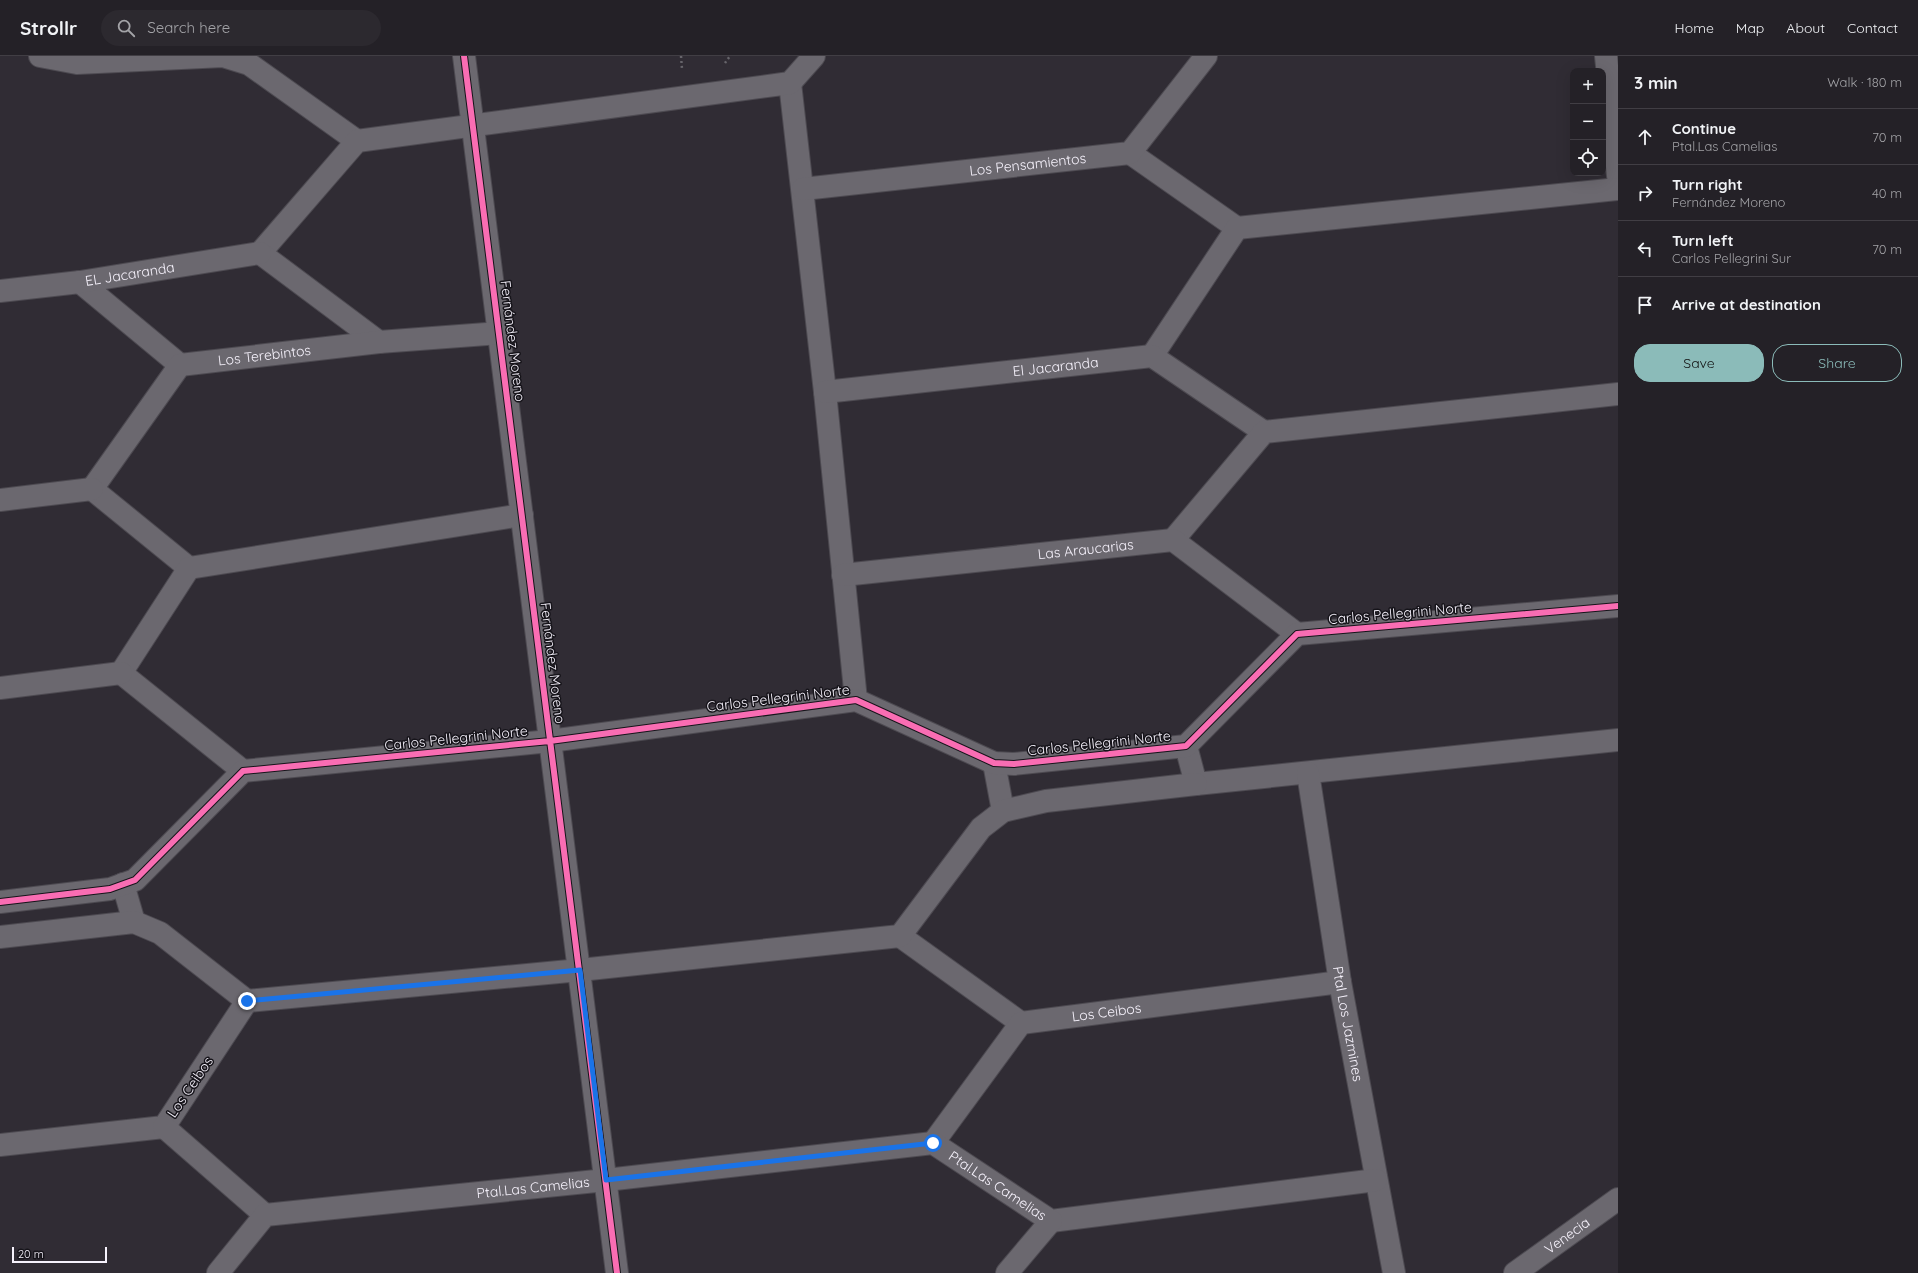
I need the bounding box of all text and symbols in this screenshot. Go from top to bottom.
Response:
search box [101,10,381,46]
text: Strollr [20,16,77,40]
icon: search [115,17,137,39]
text: Search here [147,18,230,37]
text: Home [1675,19,1714,37]
text: Map [1736,19,1764,37]
text: About [1786,19,1825,37]
text: Contact [1847,19,1898,37]
map controls [1570,68,1606,176]
button: + [1570,68,1606,104]
text: 3 min [1634,72,1678,93]
text: Walk · 180 m [1827,74,1902,90]
button: − [1570,104,1606,140]
text: Continue [1672,119,1736,138]
icon: ahead [1634,126,1656,148]
text: 70 m [1872,129,1902,145]
text: Ptal.Las Camelias [1672,138,1777,154]
button: locate [1570,140,1606,176]
street label: Los Pensamientos [968,149,1087,180]
text: Turn right [1672,175,1743,194]
icon: right [1634,182,1656,204]
text: 40 m [1872,185,1902,201]
text: Fernández Moreno [1672,194,1785,210]
text: Turn left [1672,231,1734,250]
icon: left [1634,238,1656,260]
text: 70 m [1872,241,1902,257]
text: Carlos Pellegrini Sur [1672,250,1791,266]
street label: EL Jacaranda [84,258,176,290]
street label: Fernández Moreno [497,279,529,403]
icon: arrive [1634,294,1656,316]
text: Arrive at destination [1672,295,1821,314]
street label: Los Terebintos [217,341,312,370]
button: Save [1634,344,1764,382]
button: Share [1772,344,1902,382]
street label: El Jacaranda [1012,353,1099,380]
street label: Las Araucarias [1037,535,1134,563]
street label: Carlos Pellegrini Norte [1328,598,1473,628]
street label: Fernández Moreno [537,601,569,725]
street label: Carlos Pellegrini Norte [706,680,851,716]
street label: Carlos Pellegrini Norte [384,722,529,754]
street label: Carlos Pellegrini Norte [1027,727,1172,759]
street label: Ptal Los Jazmines [1329,965,1367,1083]
route end [238,992,256,1010]
street label: Los Ceibos [1071,999,1142,1025]
street label: Los Ceibos [163,1053,217,1121]
route start [924,1134,942,1152]
street label: Ptal.Las Camelias [945,1147,1050,1225]
street label: Ptal.Las Camelias [476,1173,590,1202]
street label: Venecia [1541,1213,1593,1258]
scale bar [12,1245,107,1264]
text: 20 m [18,1247,44,1261]

